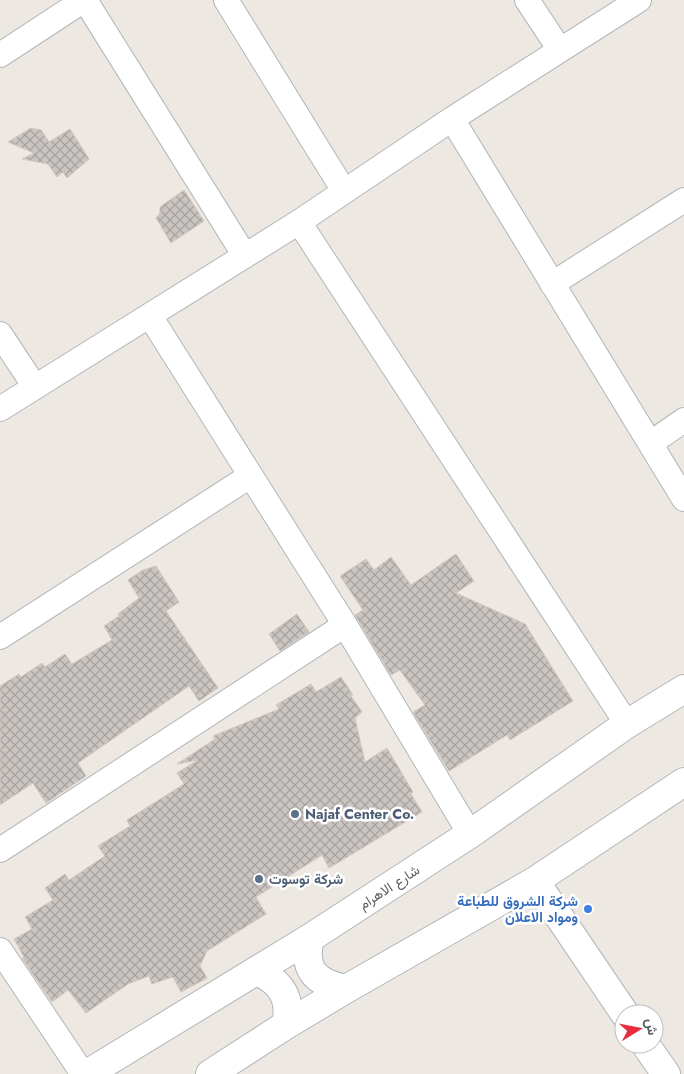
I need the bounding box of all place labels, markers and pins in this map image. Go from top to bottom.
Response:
place label: Najaf Center Co. [305,804,414,824]
marker: Najaf Center Co. [289,808,301,820]
place label: شركة توسوت [269,869,343,889]
marker: شركة توسوت [253,873,265,885]
place label: شركة الشروق للطباعة ومواد الاعلان [457,891,578,927]
marker: شركة الشروق للطباعة ومواد الاعلان [582,903,594,915]

